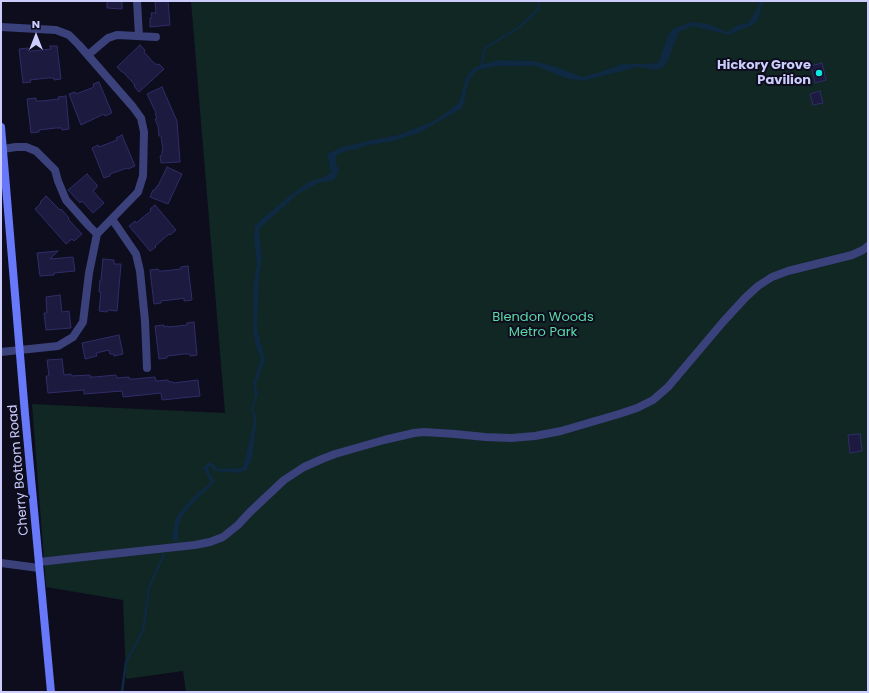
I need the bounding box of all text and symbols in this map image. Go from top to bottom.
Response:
north arrow [16,16,56,56]
text: N [32,16,40,32]
place label: Hickory Grove Pavilion [717,58,811,89]
marker: Hickory Grove Pavilion [814,68,824,78]
park label: Blendon Woods Metro Park [492,310,594,341]
street label: Cherry Bottom Road [5,404,33,536]

